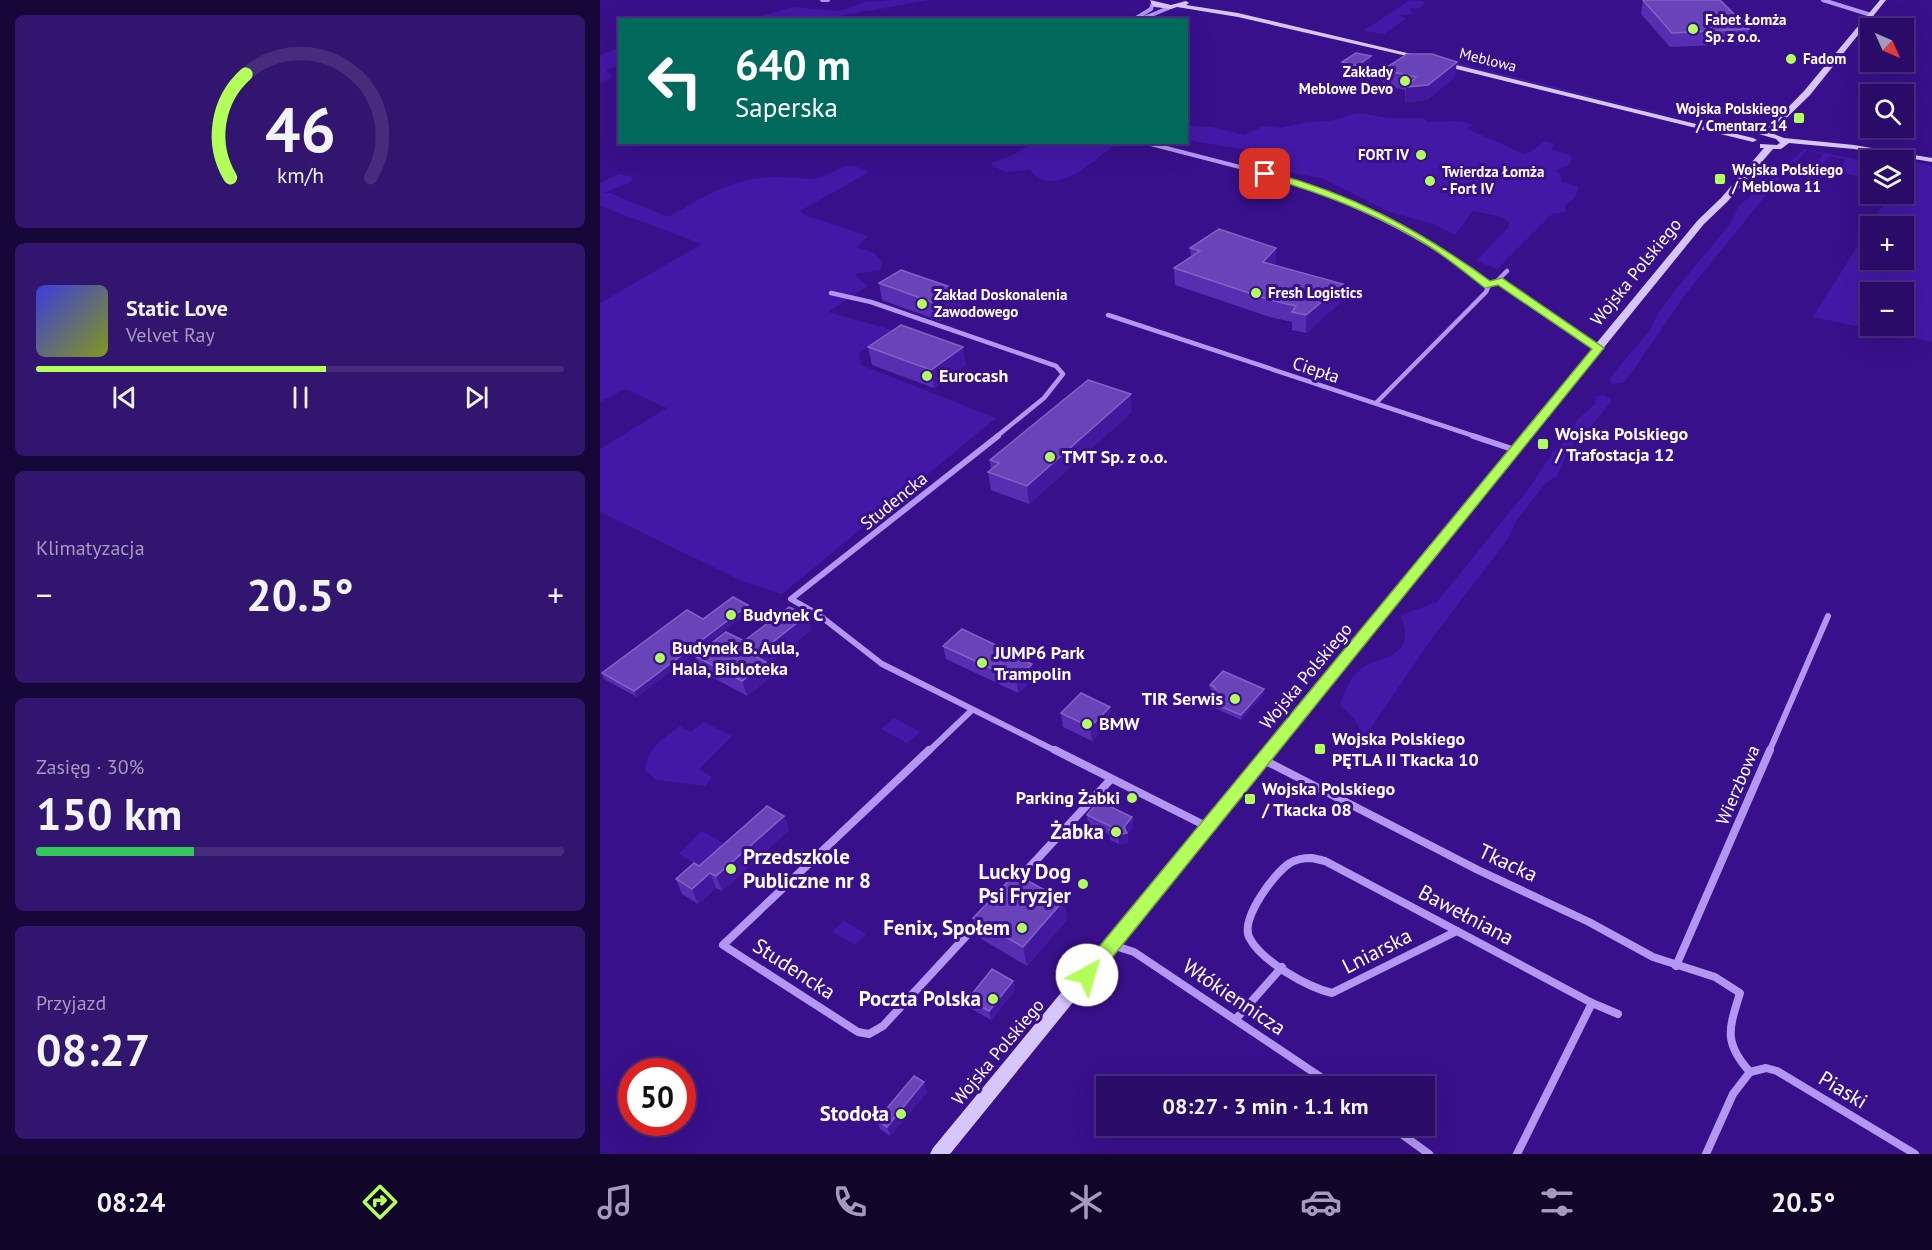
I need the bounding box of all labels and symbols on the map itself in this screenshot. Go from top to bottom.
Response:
place label: Fabet Łomża Sp. z o.o. [1705,10,1787,46]
north arrow [1860,18,1914,72]
marker: Fabet Łomża Sp. z o.o. [1686,22,1700,36]
street label: Meblowa [1458,43,1519,76]
place label: Fadom [1803,49,1846,68]
marker: Fadom [1784,52,1798,66]
place label: Zakłady Meblowe Devo [1299,62,1394,98]
marker: Zakłady Meblowe Devo [1398,74,1412,88]
place label: Wojska Polskiego / Cmentarz 14 [1676,99,1787,135]
marker: Wojska Polskiego / Cmentarz 14 [1792,111,1806,125]
place label: FORT IV [1358,145,1410,164]
pin [1239,148,1290,199]
marker: FORT IV [1414,148,1428,162]
place label: Wojska Polskiego / Meblowa 11 [1731,160,1843,196]
place label: Twierdza Łomża - Fort IV [1442,162,1544,198]
marker: Wojska Polskiego / Meblowa 11 [1713,172,1727,186]
marker: Twierdza Łomża - Fort IV [1423,174,1437,188]
street label: Wojska Polskiego [1585,213,1686,330]
place label: Fresh Logistics [1268,283,1363,302]
place label: Zakład Doskonalenia Zawodowego [934,285,1067,321]
marker: Fresh Logistics [1249,286,1263,300]
marker: Zakład Doskonalenia Zawodowego [915,297,929,311]
street label: Ciepła [1290,351,1343,388]
place label: Eurocash [939,364,1008,387]
marker: Eurocash [920,369,934,383]
place label: Wojska Polskiego / Trafostacja 12 [1554,422,1689,466]
marker: Wojska Polskiego / Trafostacja 12 [1536,437,1550,451]
place label: TMT Sp. z o.o. [1062,445,1168,468]
marker: TMT Sp. z o.o. [1043,450,1057,464]
street label: Studencka [855,467,932,535]
place label: Budynek C [743,603,823,626]
marker: Budynek C [724,608,738,622]
street label: Wojska Polskiego [1254,618,1357,734]
place label: Budynek B. Aula, Hala, Bibloteka [672,636,799,680]
place label: JUMP6 Park Trampolin [993,641,1085,685]
marker: Budynek B. Aula, Hala, Bibloteka [653,651,667,665]
marker: JUMP6 Park Trampolin [975,656,989,670]
place label: TIR Serwis [1142,687,1223,710]
marker: TIR Serwis [1228,692,1242,706]
place label: BMW [1099,712,1140,735]
marker: BMW [1080,717,1094,731]
place label: Wojska Polskiego PĘTLA II Tkacka 10 [1332,727,1479,771]
street label: Wierzbowa [1710,741,1765,828]
marker: Wojska Polskiego PĘTLA II Tkacka 10 [1313,742,1327,756]
place label: Wojska Polskiego / Tkacka 08 [1261,777,1396,821]
place label: Parking Żabki [1016,786,1120,809]
marker: Parking Żabki [1125,791,1139,805]
marker: Wojska Polskiego / Tkacka 08 [1243,792,1257,806]
place label: Żabka [1051,818,1104,845]
marker: Żabka [1109,825,1123,839]
street label: Tkacka [1474,837,1542,888]
place label: Przedszkole Publiczne nr 8 [743,843,871,894]
place label: Lucky Dog Psi Fryzjer [978,858,1072,909]
marker: Przedszkole Publiczne nr 8 [724,862,738,876]
marker: Lucky Dog Psi Fryzjer [1076,877,1090,891]
street label: Bawełniana [1414,878,1519,951]
place label: Fenix, Społem [883,914,1010,941]
marker: Fenix, Społem [1015,921,1029,935]
street label: Lniarska [1337,922,1416,979]
street label: Studencka [748,932,841,1005]
position arrow [1055,943,1119,1007]
street label: Włókiennicza [1178,952,1291,1041]
place label: Poczta Polska [859,985,981,1012]
marker: Poczta Polska [986,992,1000,1006]
street label: Wojska Polskiego [946,994,1049,1110]
speed limit sign: 50 [618,1058,696,1136]
street label: Piaski [1814,1065,1873,1115]
place label: Stodoła [820,1100,889,1127]
marker: Stodoła [894,1107,908,1121]

